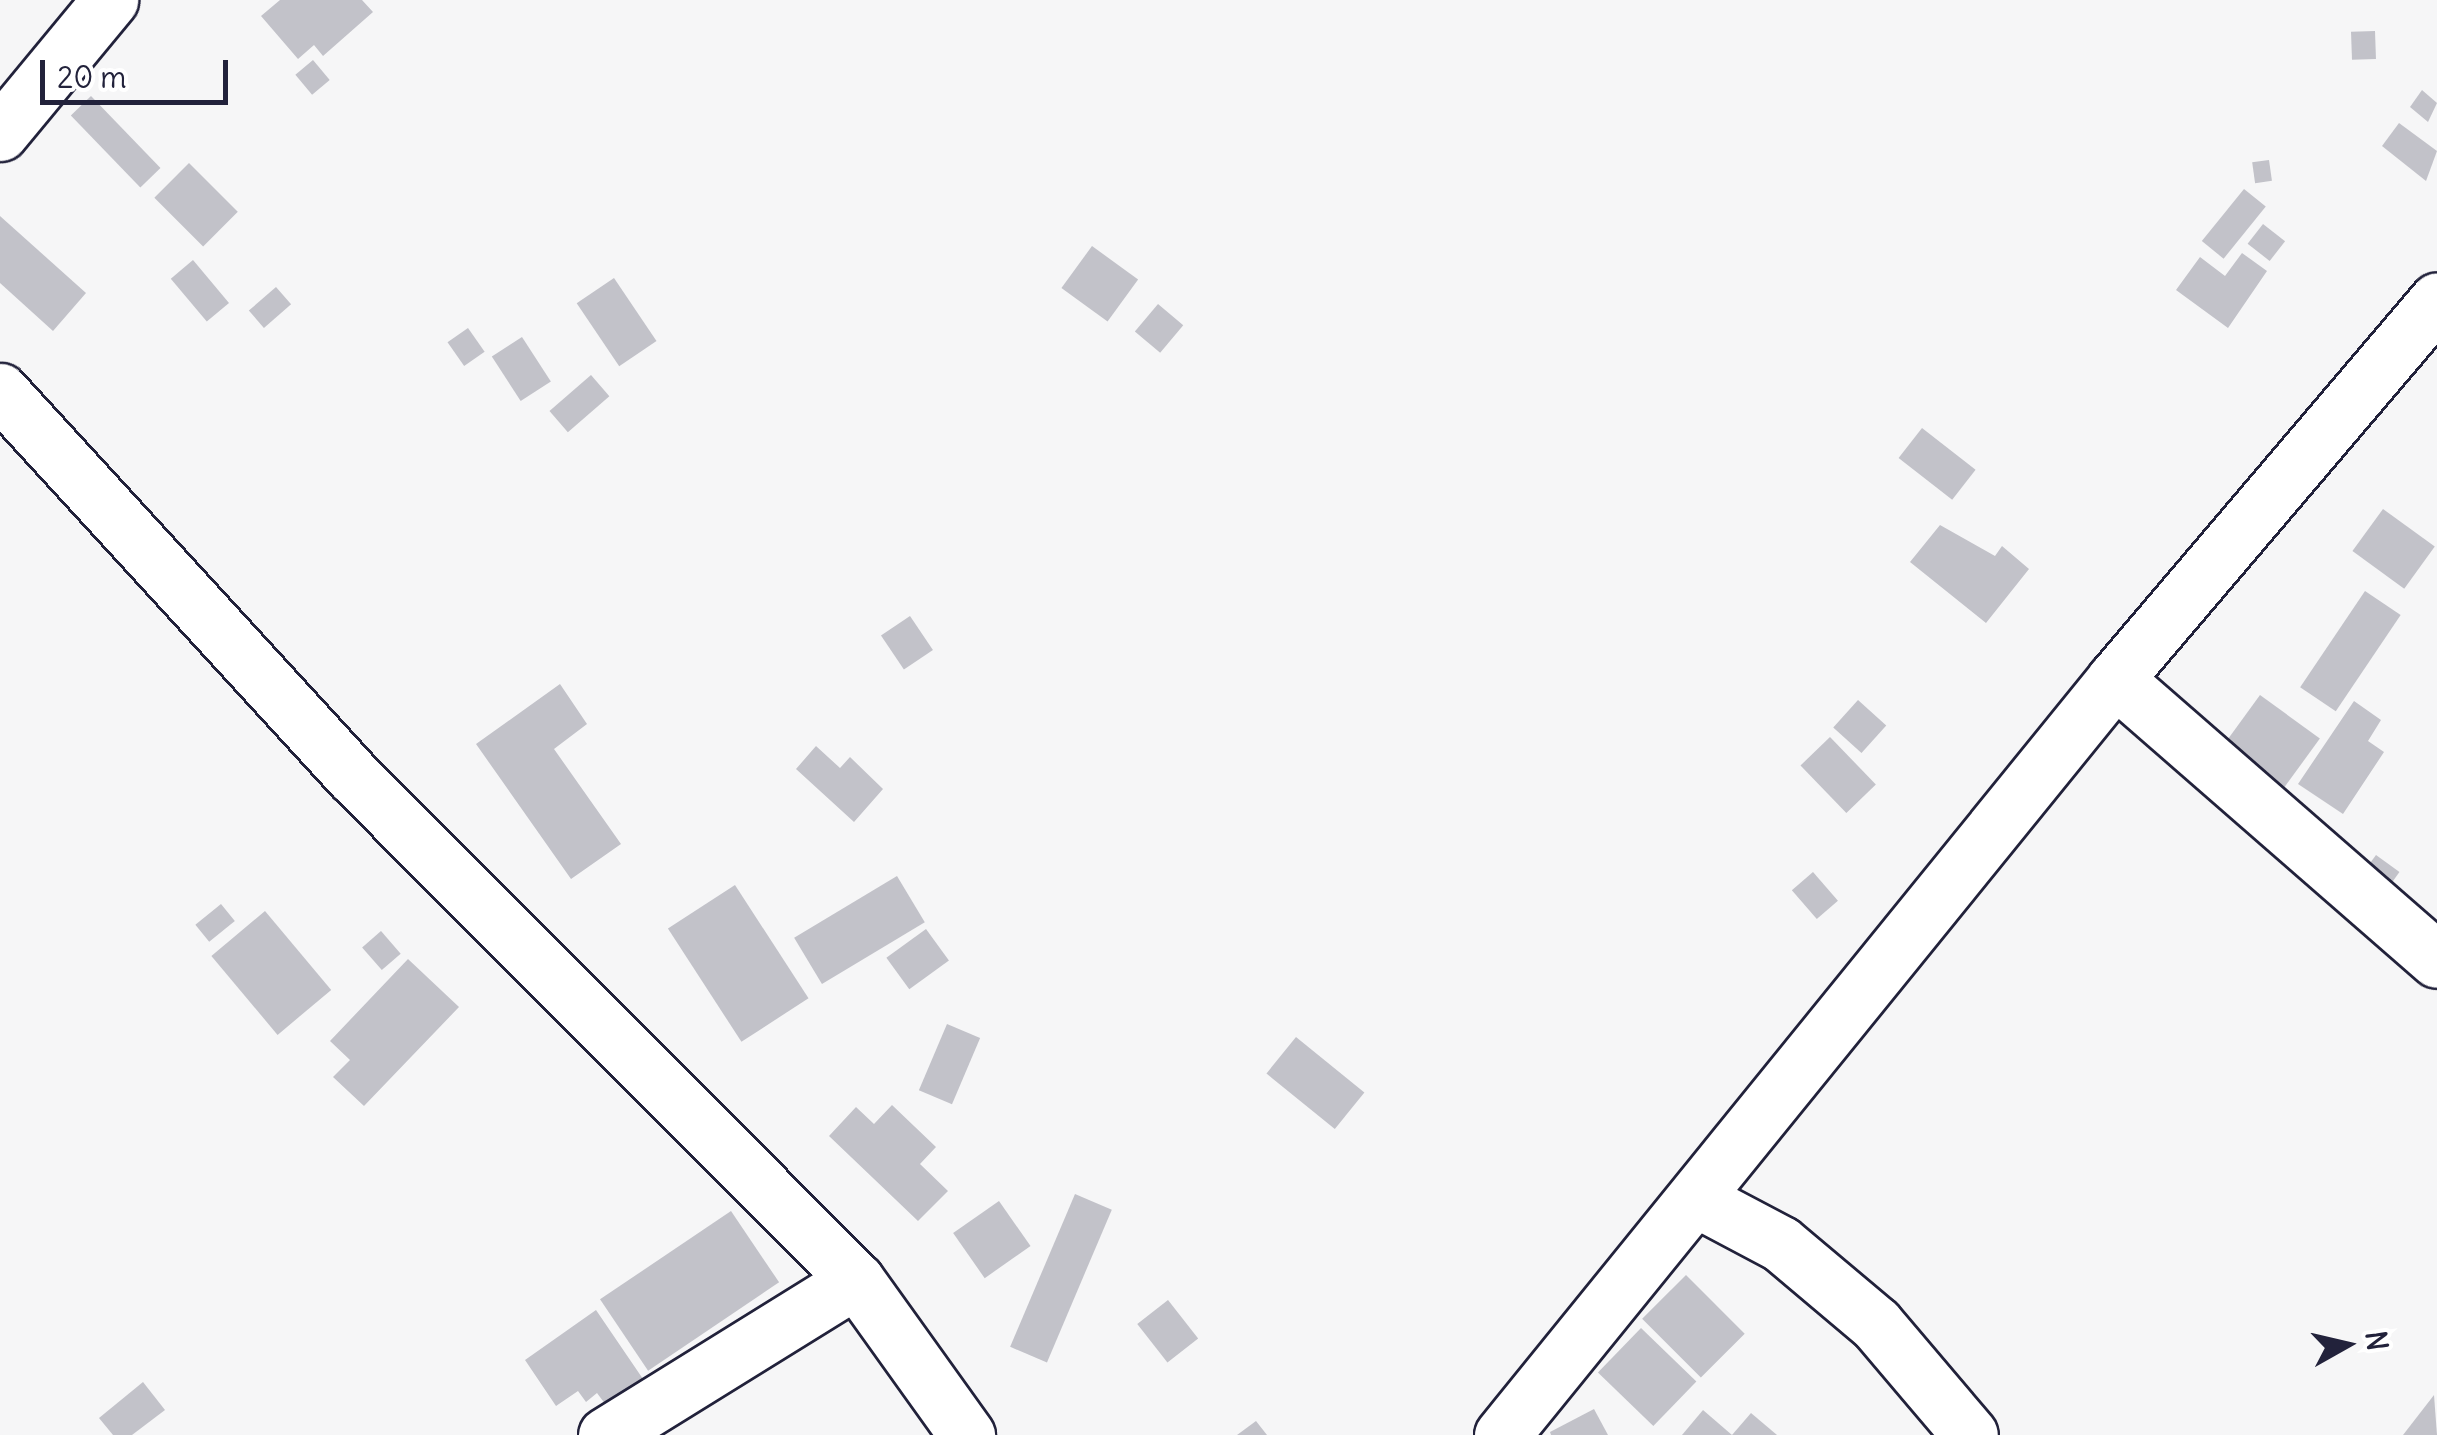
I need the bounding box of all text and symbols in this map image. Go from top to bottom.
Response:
scale bar [45,40,232,102]
text: 20 m [57,58,127,96]
north arrow [2297,1295,2397,1395]
text: N [2358,1329,2396,1353]

